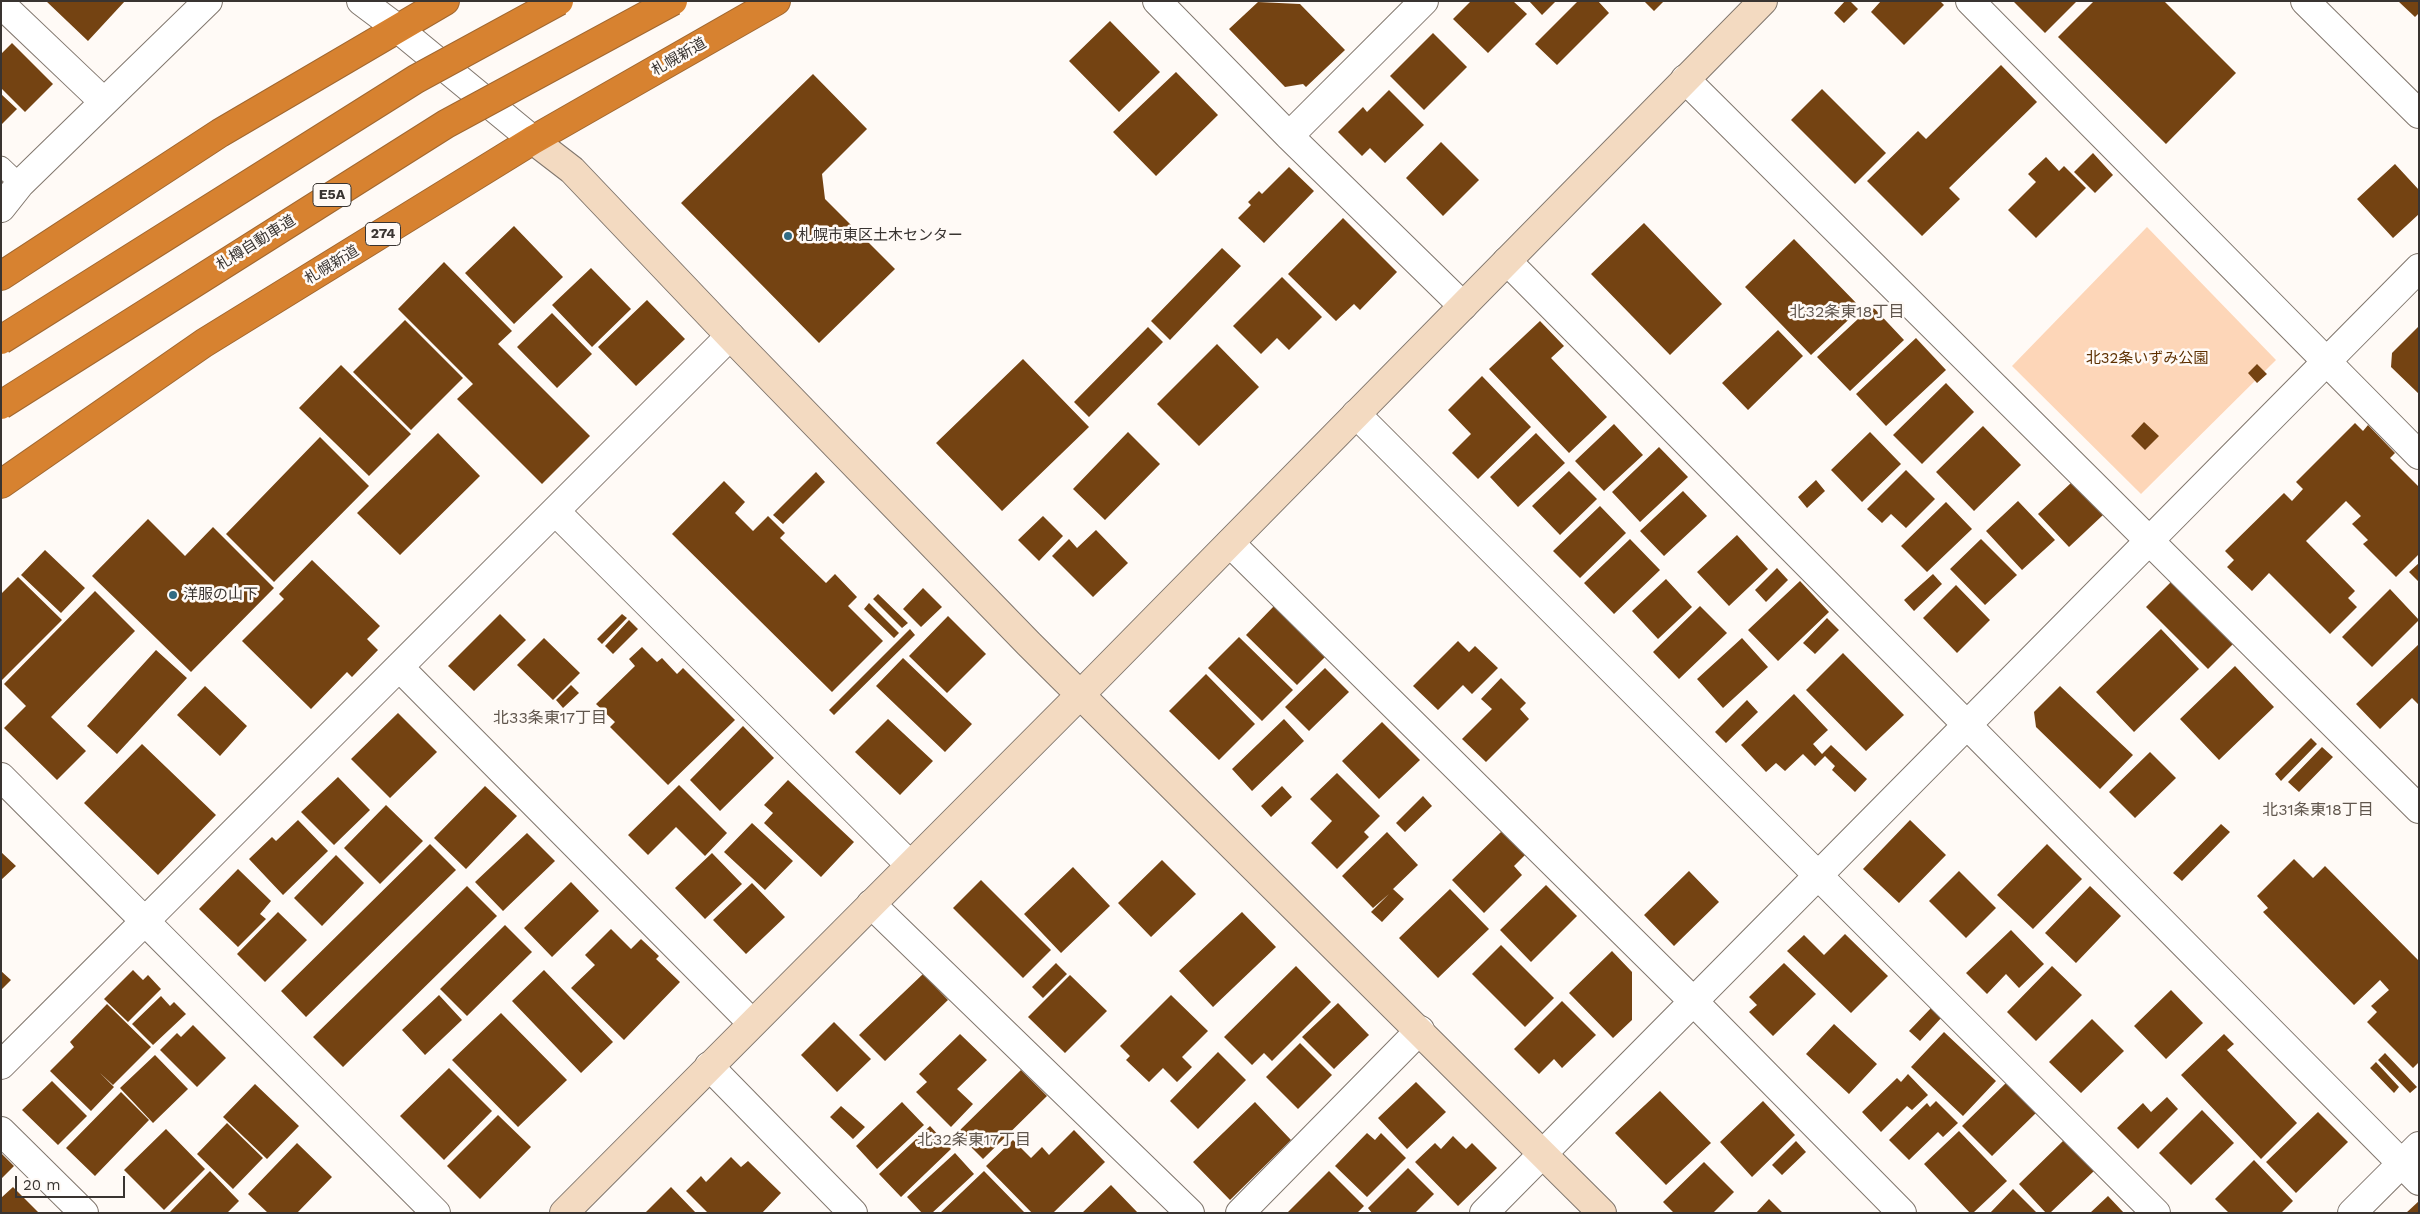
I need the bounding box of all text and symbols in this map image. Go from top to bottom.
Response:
street label: 札幌新道 [649,34,709,80]
road number: E5A [313,184,351,206]
street label: 札樽自動車道 [213,212,299,274]
road number: 274 [366,222,400,245]
place label: 札幌市東区土木センター [798,227,963,245]
marker: 札幌市東区土木センター [782,230,794,242]
street label: 札幌新道 [302,242,362,288]
district label: 北32条東18丁目 [1790,302,1904,322]
park label: 北32条いずみ公園 [2086,350,2208,368]
place label: 洋服の山下 [183,586,258,604]
marker: 洋服の山下 [167,589,179,601]
district label: 北33条東17丁目 [493,708,607,728]
district label: 北31条東18丁目 [2262,800,2374,820]
district label: 北32条東17丁目 [917,1130,1031,1150]
scale bar [18,1166,128,1198]
text: 20 m [23,1176,61,1194]

